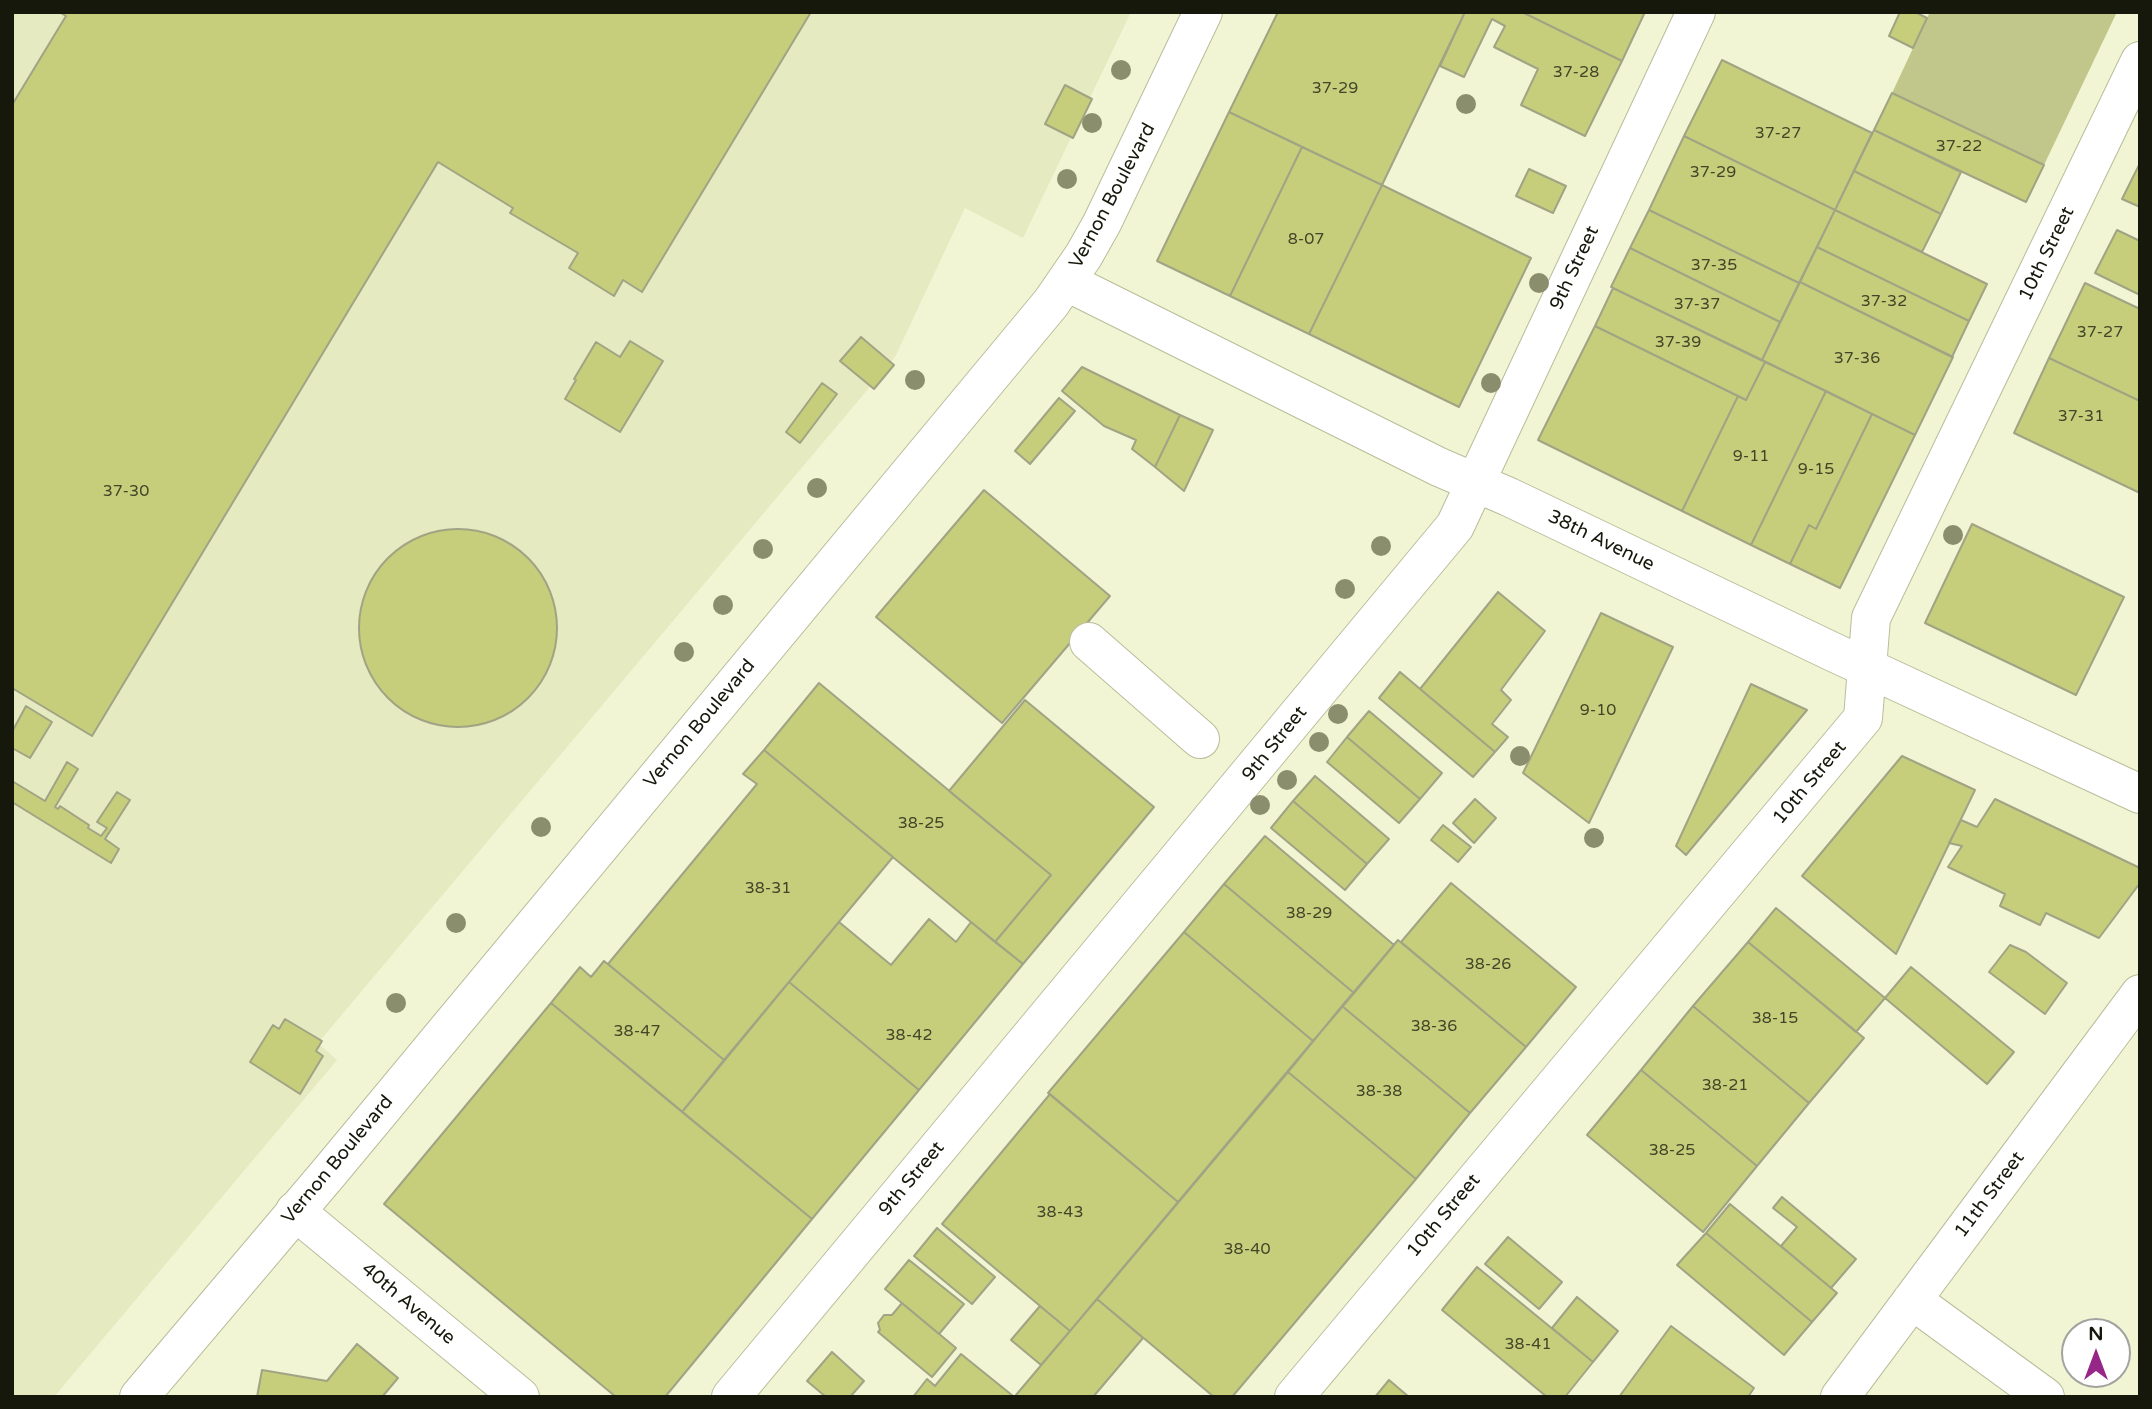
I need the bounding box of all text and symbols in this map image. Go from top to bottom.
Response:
house number: 37-28 [1553,63,1599,83]
house number: 37-29 [1312,79,1358,99]
street label: Vernon Boulevard [1065,120,1161,272]
house number: 37-27 [1755,124,1801,144]
house number: 37-22 [1936,137,1982,157]
house number: 37-29 [1690,163,1736,183]
street label: 10th Street [2014,203,2080,305]
street label: 9th Street [1546,222,1604,314]
house number: 8-07 [1288,230,1324,250]
house number: 37-35 [1691,256,1737,276]
house number: 37-32 [1861,292,1907,312]
house number: 37-37 [1674,295,1720,315]
house number: 37-27 [2077,323,2123,343]
house number: 37-39 [1655,333,1701,353]
house number: 37-36 [1834,349,1880,369]
house number: 37-31 [2058,407,2104,427]
house number: 9-11 [1733,447,1769,467]
house number: 9-15 [1798,460,1834,480]
house number: 37-30 [103,482,149,502]
street label: 38th Avenue [1544,505,1658,577]
street label: Vernon Boulevard [640,655,760,793]
house number: 9-10 [1580,701,1616,721]
street label: 9th Street [1238,702,1312,786]
street label: 10th Street [1769,737,1851,829]
house number: 38-25 [898,814,944,834]
house number: 38-31 [745,879,791,899]
house number: 38-29 [1286,904,1332,924]
house number: 38-26 [1465,955,1511,975]
house number: 38-15 [1752,1009,1798,1029]
house number: 38-36 [1411,1017,1457,1037]
house number: 38-47 [614,1022,660,1042]
house number: 38-42 [886,1026,932,1046]
house number: 38-21 [1702,1076,1748,1096]
house number: 38-38 [1356,1082,1402,1102]
street label: Vernon Boulevard [278,1091,398,1229]
street label: 9th Street [874,1137,950,1221]
house number: 38-25 [1649,1141,1695,1161]
street label: 11th Street [1950,1147,2030,1243]
street label: 10th Street [1403,1170,1485,1262]
house number: 38-43 [1037,1203,1083,1223]
house number: 38-40 [1224,1240,1270,1260]
street label: 40th Avenue [356,1258,460,1350]
north arrow [2061,1318,2131,1388]
text: N [2088,1323,2104,1345]
house number: 38-41 [1505,1335,1551,1355]

